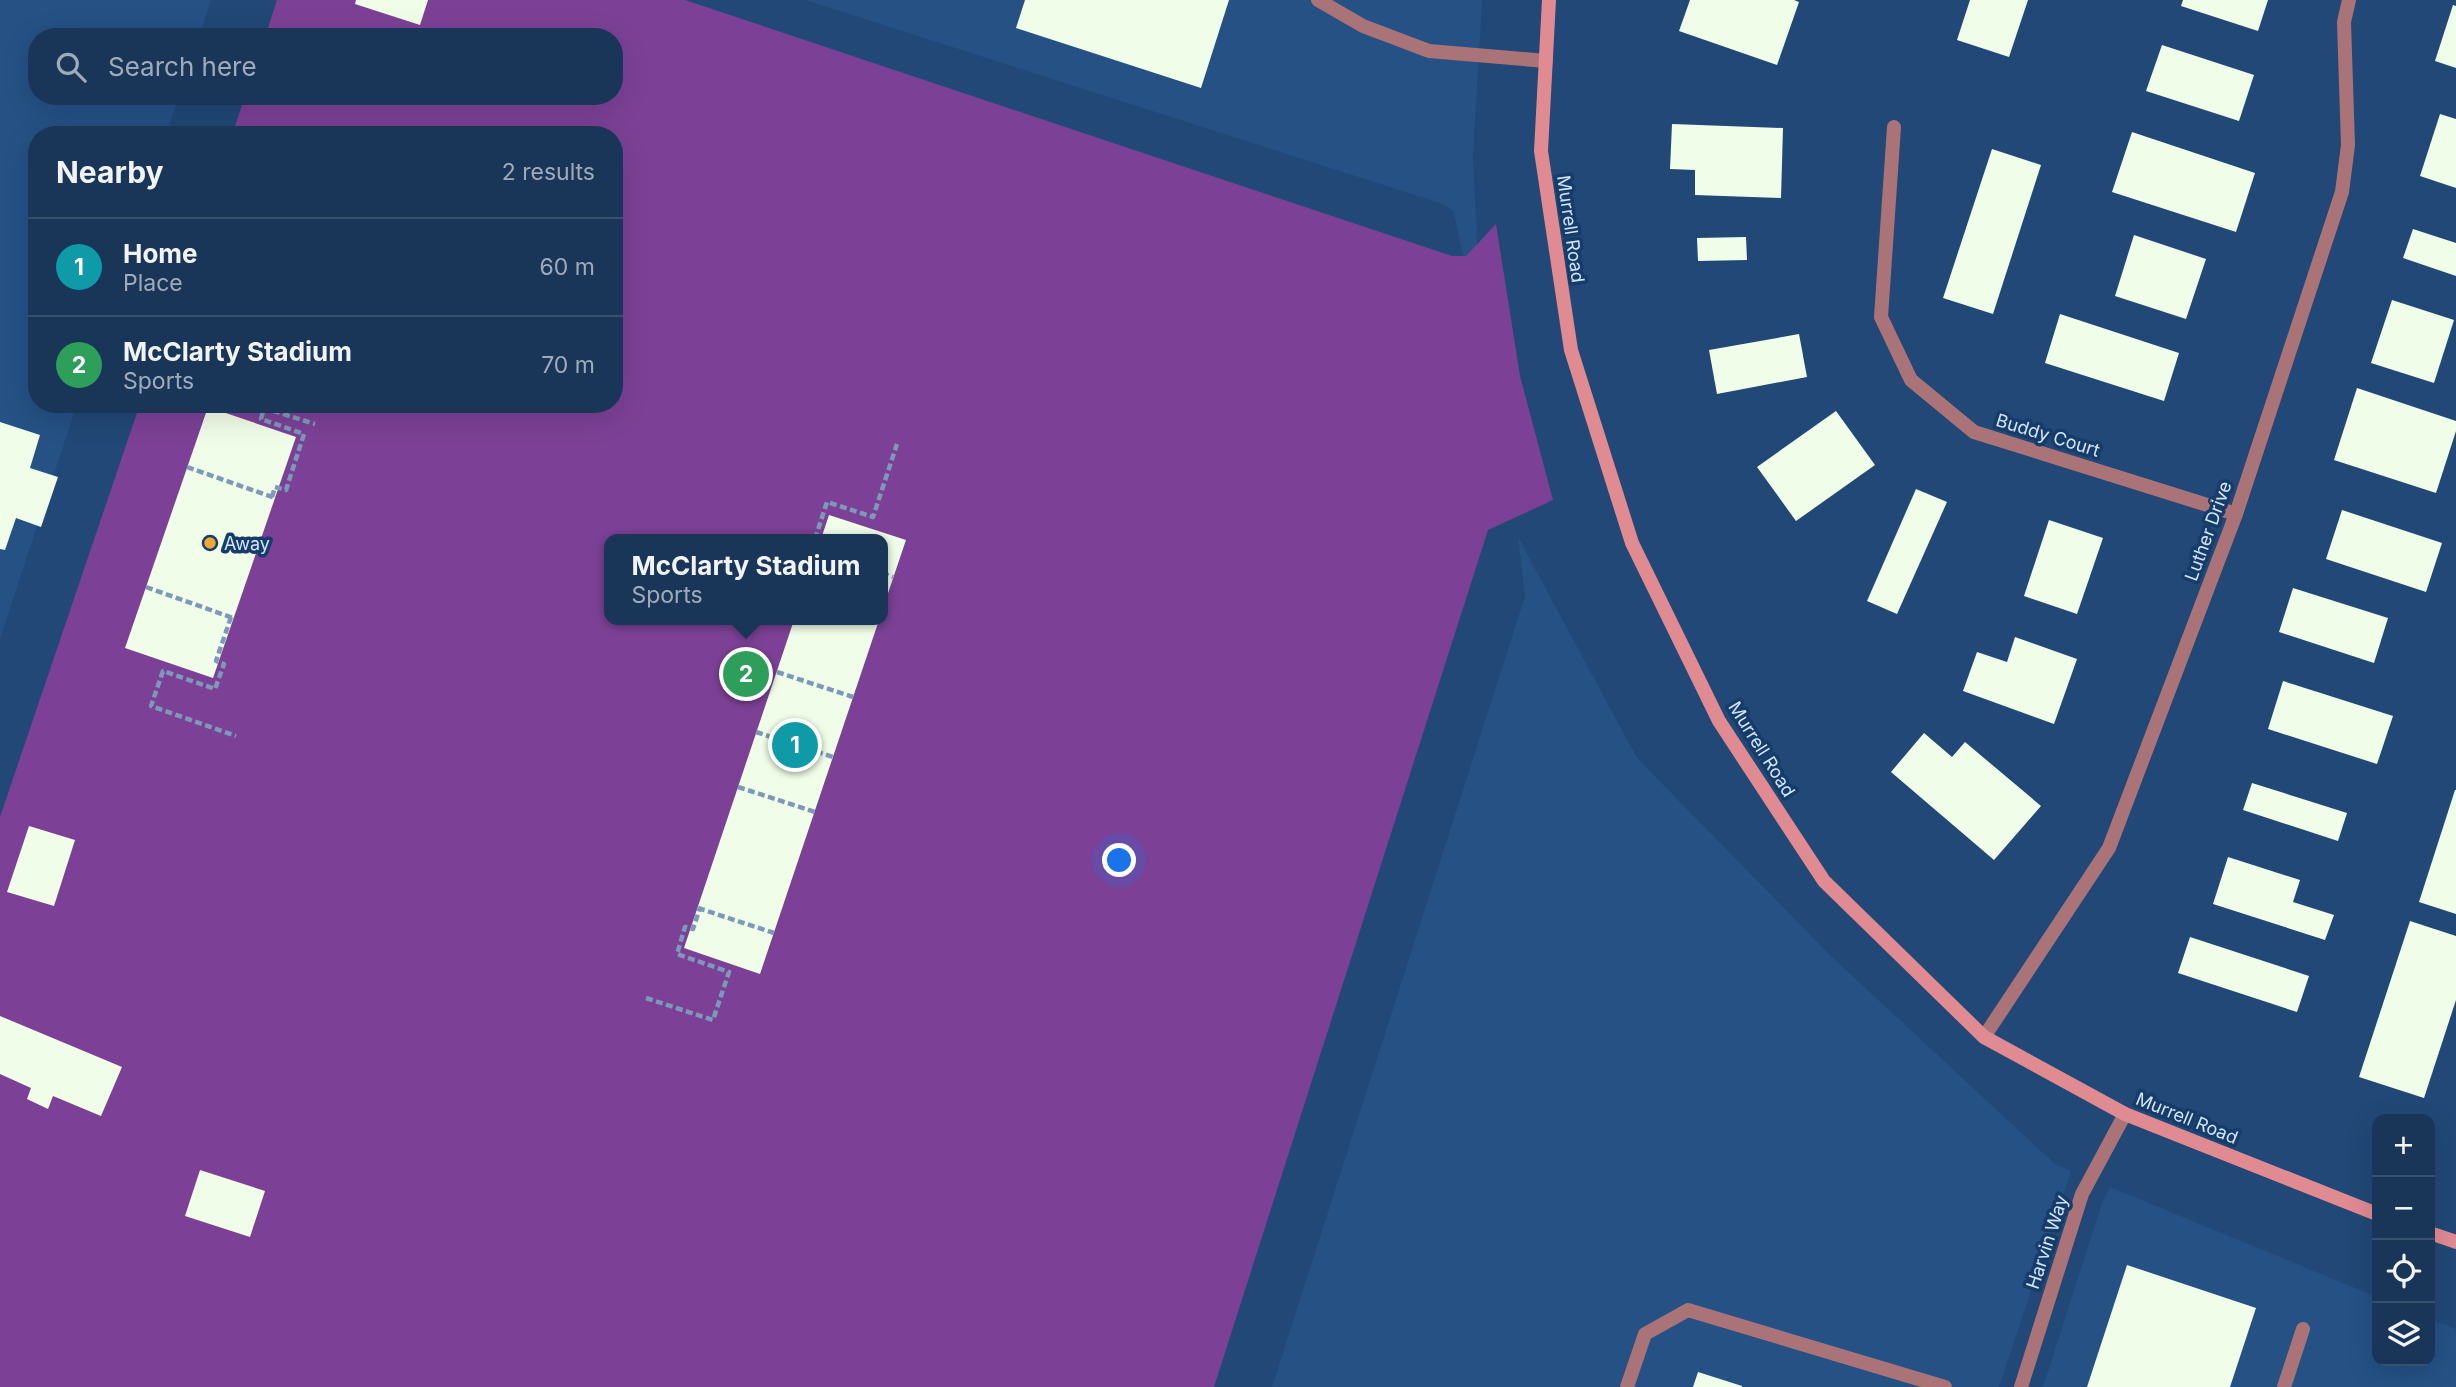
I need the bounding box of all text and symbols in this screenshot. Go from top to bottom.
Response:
search box [28,28,623,105]
icon: search [52,48,90,86]
text: Search here [108,51,257,82]
text: Nearby [56,154,164,190]
text: 2 results [502,158,595,186]
street label: Murrell Road [1553,174,1589,284]
text: Home [123,238,198,269]
text: 1 [74,253,84,281]
text: 60 m [540,253,595,281]
text: Place [123,269,183,297]
text: McClarty Stadium [123,336,352,367]
text: 2 [72,351,86,379]
text: 70 m [541,351,595,379]
text: Sports [123,367,194,395]
street label: Buddy Court [1994,409,2102,461]
street label: Luther Drive [2180,478,2236,584]
place label: Away [224,533,270,554]
popup [604,534,888,625]
marker: Away [202,535,218,551]
text: McClarty Stadium [631,550,861,581]
text: Sports [631,581,703,609]
pin: 2 [723,648,769,700]
street label: Murrell Road [1724,698,1800,800]
pin: 1 [772,719,818,771]
your location [1102,843,1136,877]
street label: Murrell Road [2133,1088,2241,1148]
map controls [2372,1114,2435,1366]
button: + [2372,1114,2435,1177]
button: − [2372,1177,2435,1240]
street label: Harvin Way [2022,1192,2072,1292]
button: locate [2372,1240,2435,1303]
button: layers [2372,1303,2435,1366]

